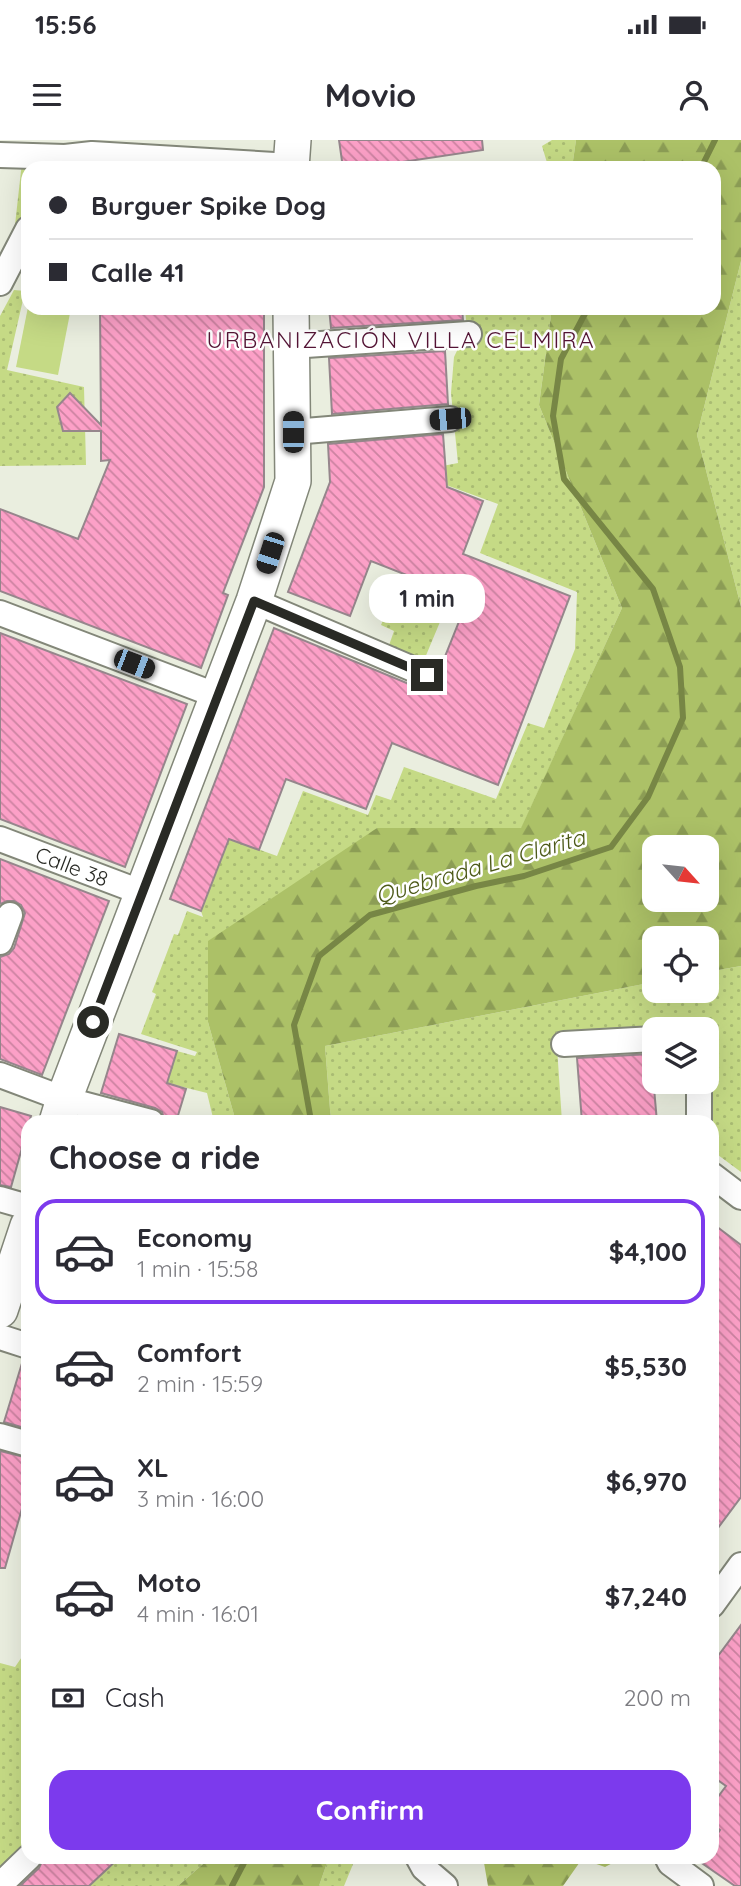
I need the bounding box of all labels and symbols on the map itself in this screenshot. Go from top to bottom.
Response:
district label: URBANIZACIÓN VILLA CELMIRA [206,325,596,354]
car [429,407,472,431]
car [283,411,304,453]
car [254,530,287,576]
callout: 1 min [369,574,485,622]
car [111,647,158,681]
route end [411,659,443,691]
water label: Quebrada La Clarita [372,822,589,910]
north arrow [642,835,719,912]
street label: Calle 38 [32,841,112,892]
route start [77,1006,109,1038]

